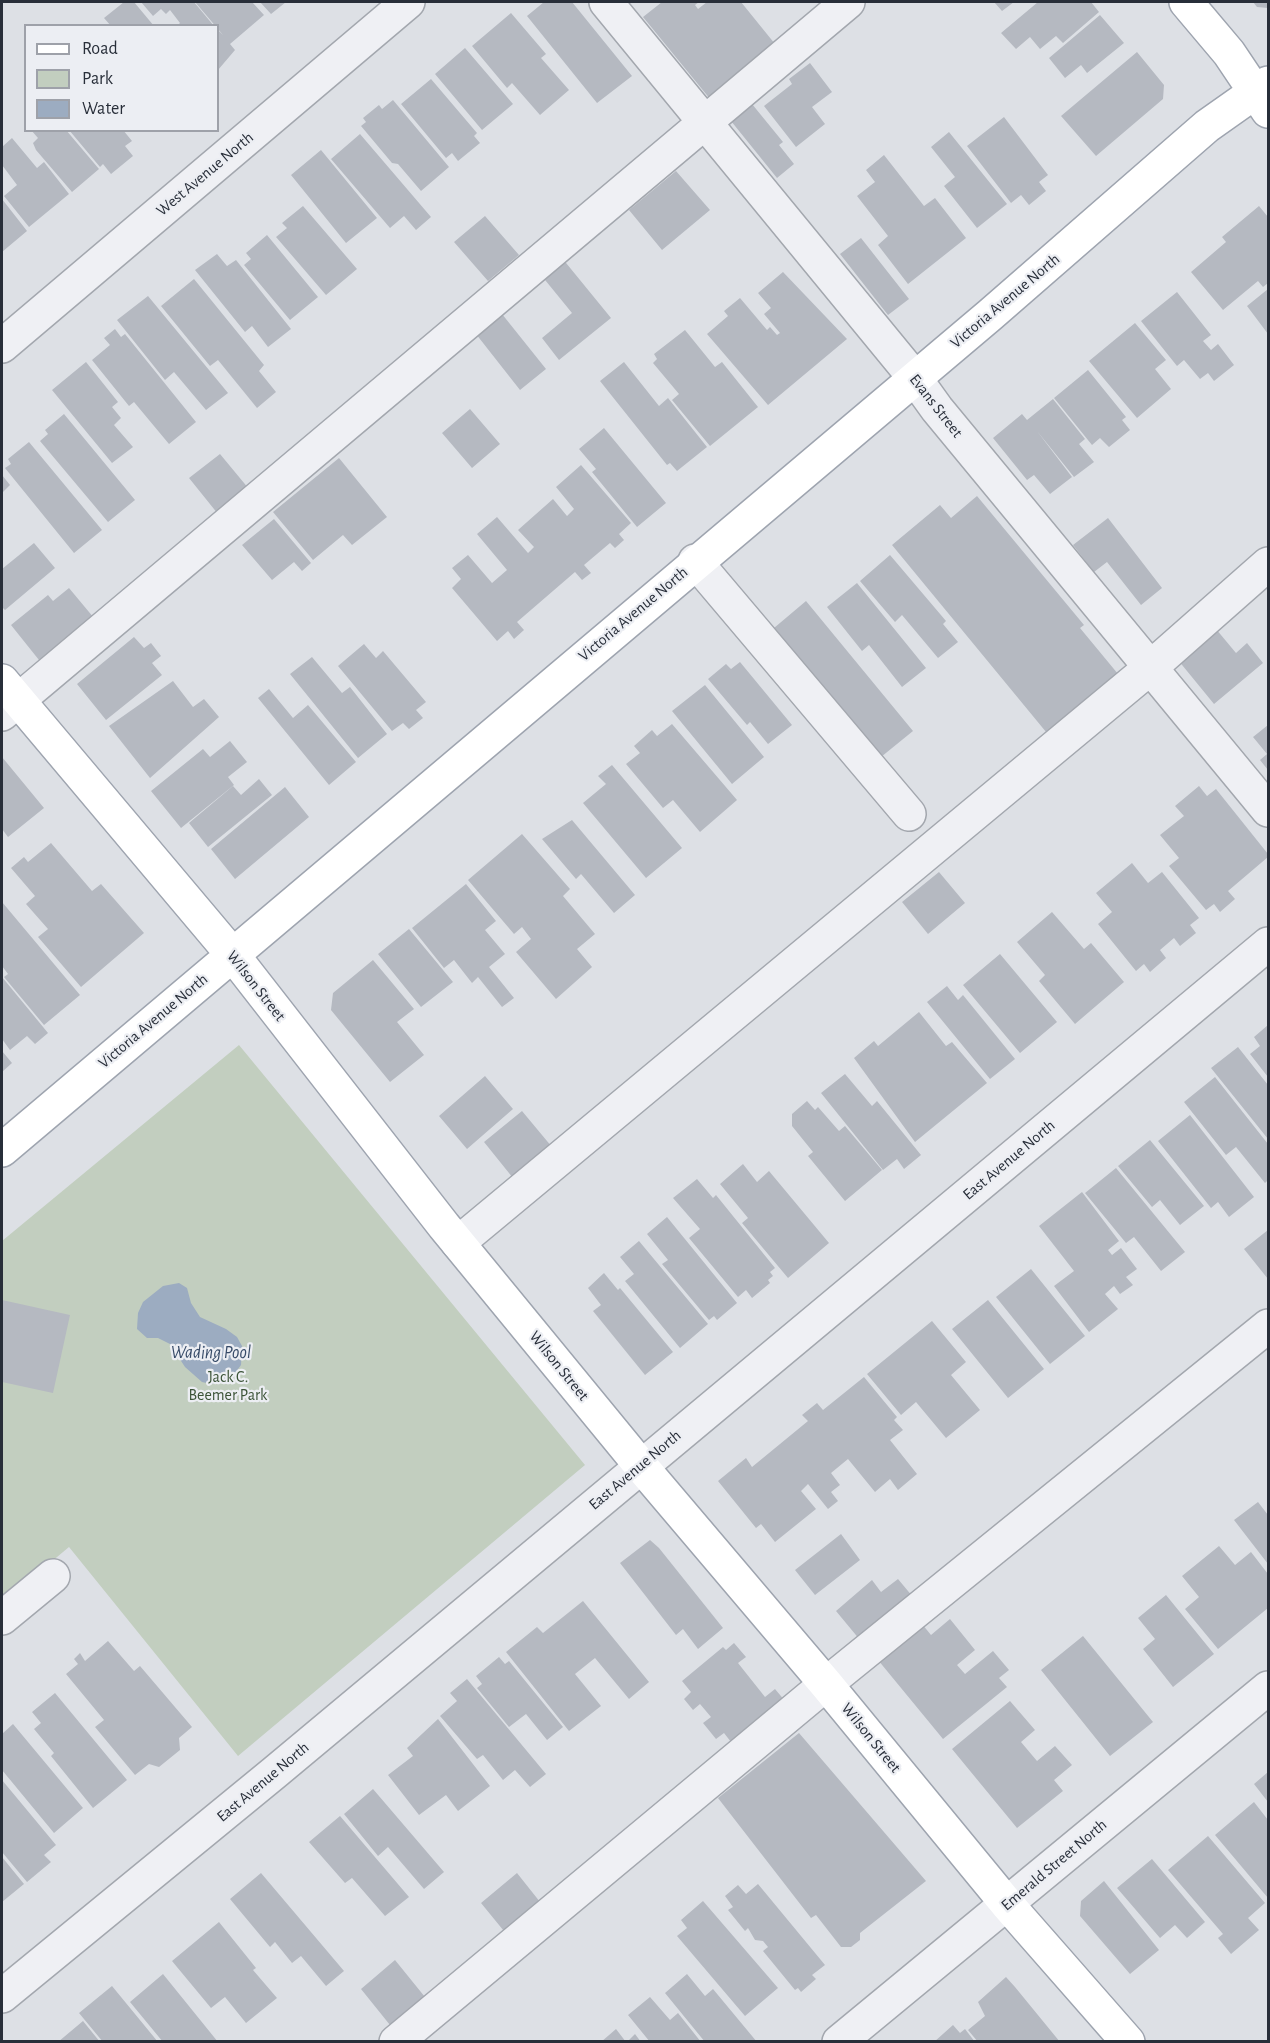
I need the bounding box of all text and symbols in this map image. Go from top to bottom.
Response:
legend [24,24,219,132]
text: Road [82,40,118,58]
text: Park [82,70,113,88]
text: Water [82,100,125,118]
street label: West Avenue North [153,128,257,220]
street label: Victoria Avenue North [946,250,1064,352]
street label: Evans Street [905,370,967,442]
street label: Victoria Avenue North [574,563,692,665]
street label: Wilson Street [222,947,290,1025]
street label: Victoria Avenue North [94,970,212,1072]
street label: East Avenue North [959,1116,1059,1204]
street label: Wilson Street [525,1327,593,1405]
water label: Wading Pool [171,1342,251,1364]
park label: Jack C. Beemer Park [189,1367,267,1405]
street label: East Avenue North [585,1426,685,1514]
street label: Wilson Street [837,1699,905,1777]
street label: East Avenue North [213,1738,313,1826]
street label: Emerald Street North [997,1815,1111,1915]

